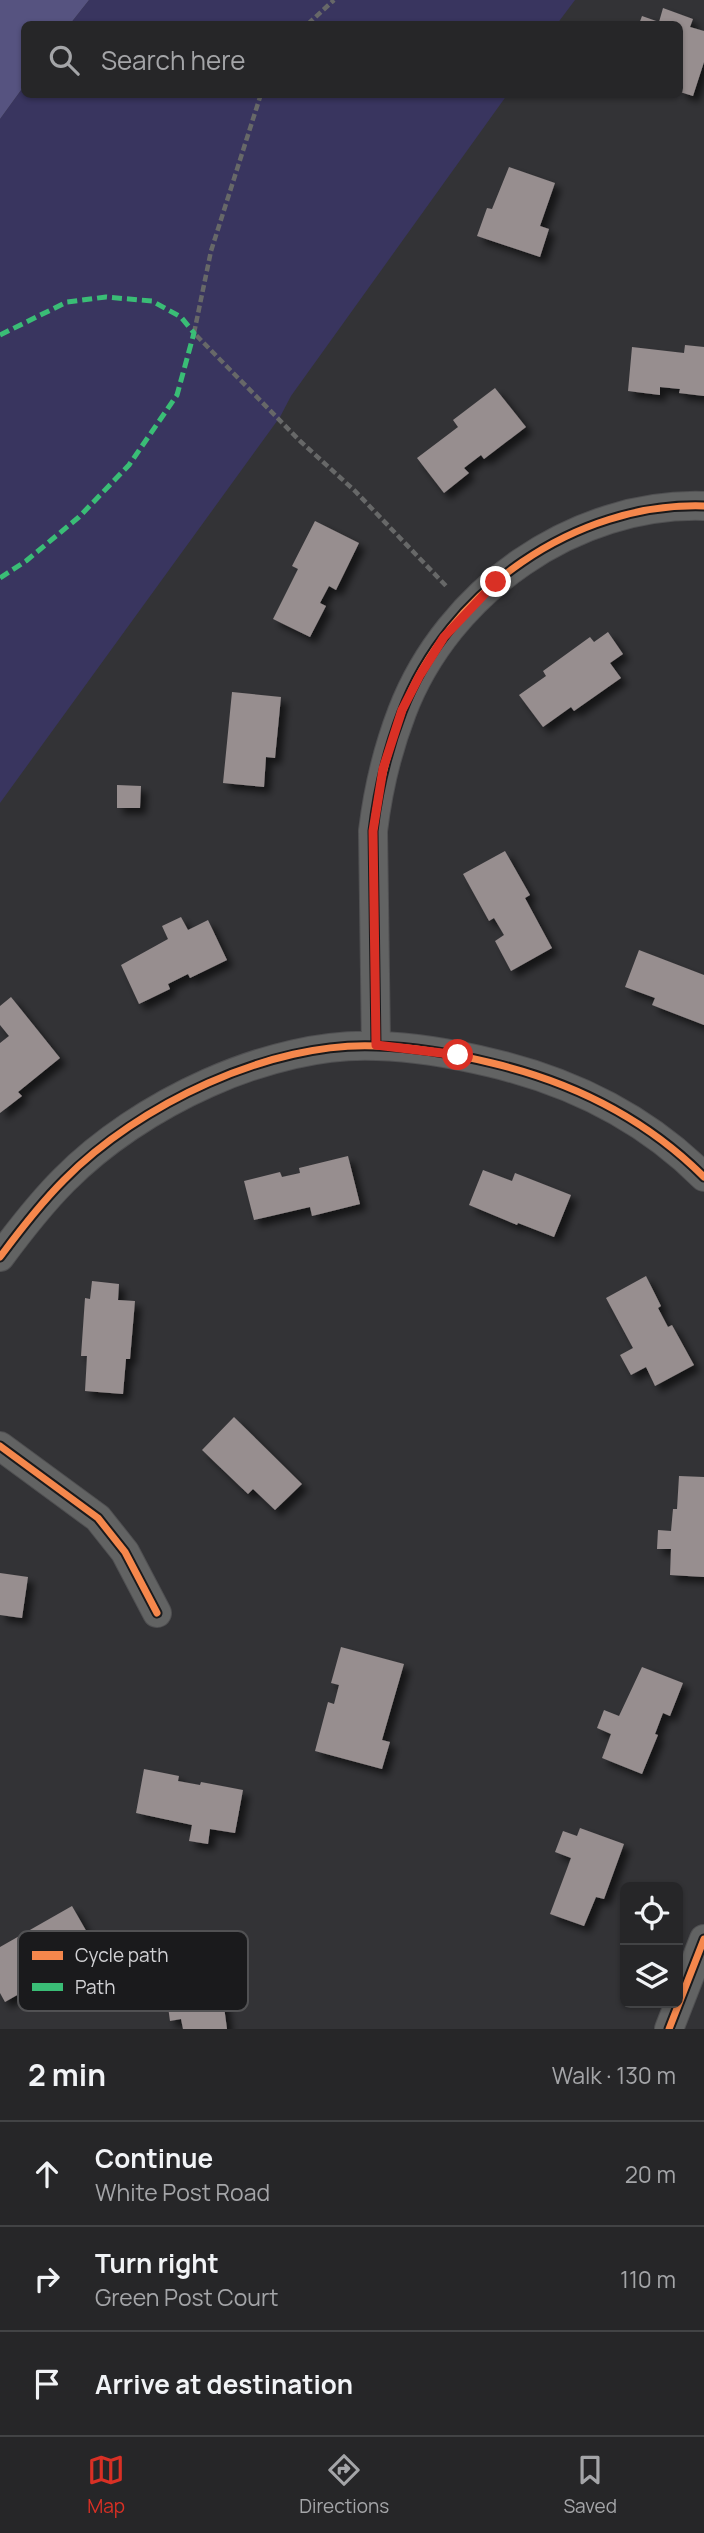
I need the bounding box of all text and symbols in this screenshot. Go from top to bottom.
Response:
search box [21,21,683,98]
icon: search [45,41,83,79]
text: Search here [101,42,246,78]
route end [480,566,511,597]
route start [442,1039,473,1070]
map controls [620,1882,683,2008]
button: locate [620,1882,683,1945]
legend [18,1931,248,2011]
text: Cycle path [75,1942,169,1968]
button: layers [620,1945,683,2008]
text: Path [75,1974,115,2000]
text: 2 min [28,2054,106,2095]
text: Walk · 130 m [552,2059,676,2091]
text: Continue [95,2140,213,2176]
icon: ahead [28,2155,66,2193]
text: 20 m [625,2158,676,2190]
text: White Post Road [95,2176,270,2208]
text: Turn right [95,2245,219,2281]
icon: right [28,2260,66,2298]
text: 110 m [620,2263,676,2295]
text: Green Post Court [95,2281,279,2313]
icon: arrive [28,2365,66,2403]
text: Arrive at destination [95,2366,353,2402]
tab: Map [87,2451,125,2519]
tab: Directions [299,2451,389,2519]
tab: Saved [563,2451,617,2519]

